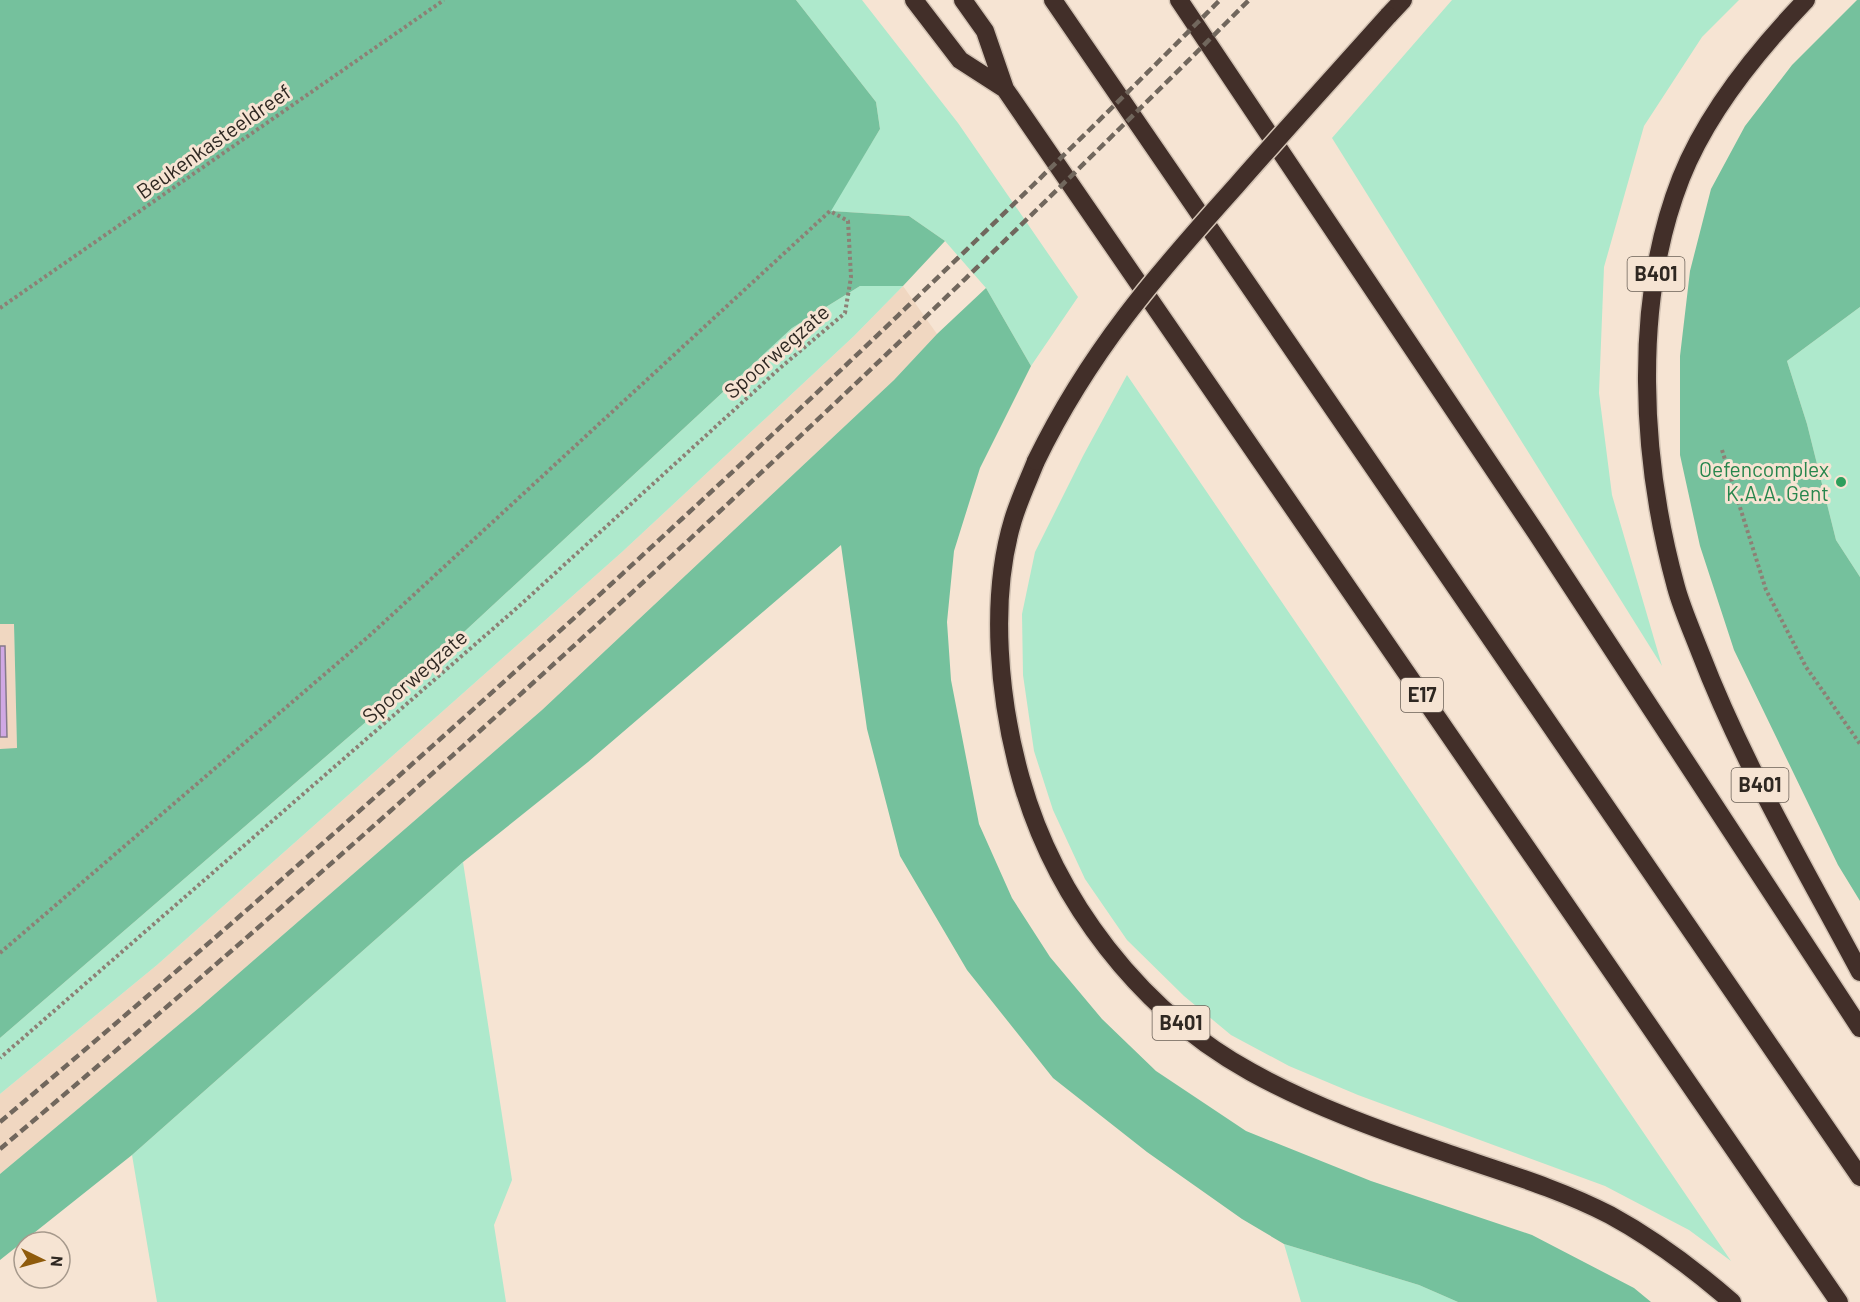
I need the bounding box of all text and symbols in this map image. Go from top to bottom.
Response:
street label: Beukenkasteeldreef [131,78,295,203]
road number: B401 [1628,257,1684,291]
street label: Spoorwegzate [719,299,833,403]
place label: Oefencomplex K.A.A. Gent [1699,456,1829,505]
marker: Oefencomplex K.A.A. Gent [1834,475,1848,489]
street label: Spoorwegzate [357,624,471,728]
road number: E17 [1401,678,1443,712]
road number: B401 [1732,768,1788,802]
road number: B401 [1152,1006,1210,1040]
north arrow [12,1230,72,1290]
text: N [48,1255,67,1267]

